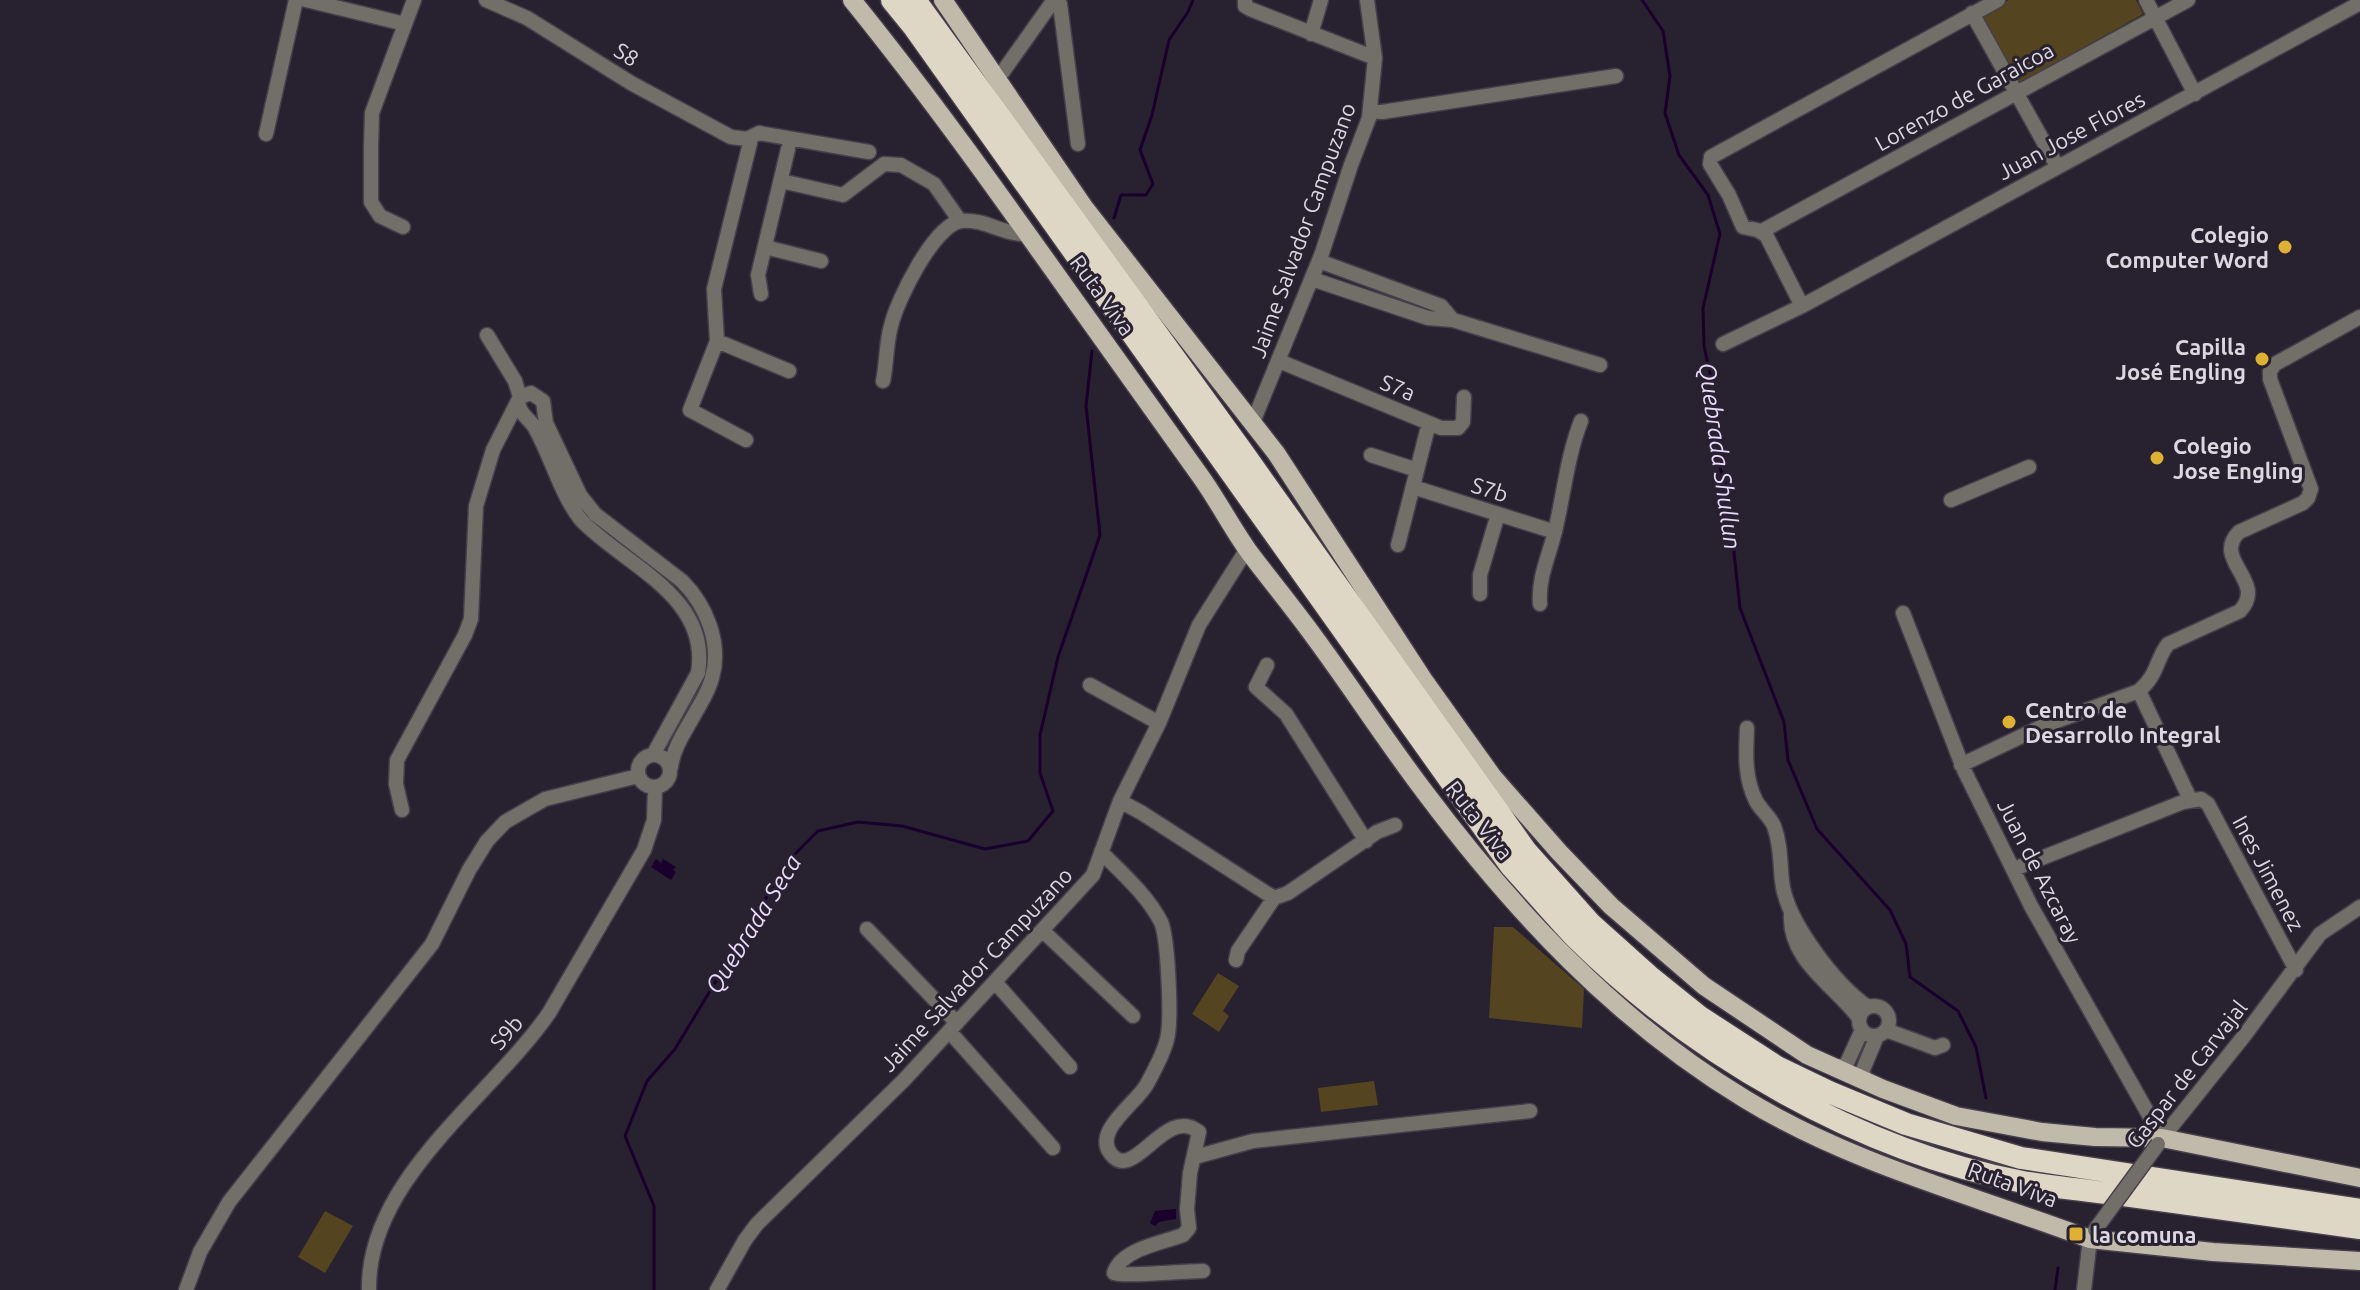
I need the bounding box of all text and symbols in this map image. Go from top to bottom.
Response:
street label: S8 [610,37,644,71]
street label: Lorenzo de Garaicoa [1870,37,2058,155]
street label: Juan Jose Flores [1993,86,2149,184]
street label: Jaime Salvador Campuzano [1244,99,1360,361]
place label: Colegio Computer Word [2105,222,2269,272]
marker: Colegio Computer Word [2276,238,2294,256]
street label: Ruta Viva [1065,250,1141,340]
place label: Capilla José Engling [2116,334,2246,384]
marker: Capilla José Engling [2253,350,2271,368]
water label: Quebrada Shullun [1693,361,1746,551]
street label: S7a [1377,369,1419,405]
place label: Colegio Jose Engling [2173,433,2303,483]
marker: Colegio Jose Engling [2148,449,2166,467]
street label: S7b [1469,471,1511,507]
place label: Centro de Desarrollo Integral [2025,697,2221,747]
marker: Centro de Desarrollo Integral [2000,713,2018,731]
street label: Ruta Viva [1441,776,1519,864]
street label: Juan de Azcaray [1993,795,2087,948]
street label: Ines Jimenez [2228,811,2310,935]
water label: Quebrada Seca [700,850,807,999]
street label: Jaime Salvador Campuzano [875,862,1077,1076]
street label: Gaspar de Carvajal [2120,995,2252,1153]
street label: S9b [484,1010,528,1054]
street label: Ruta Viva [1965,1156,2061,1212]
place label: la comuna [2092,1222,2196,1247]
marker: la comuna [2067,1225,2085,1243]

